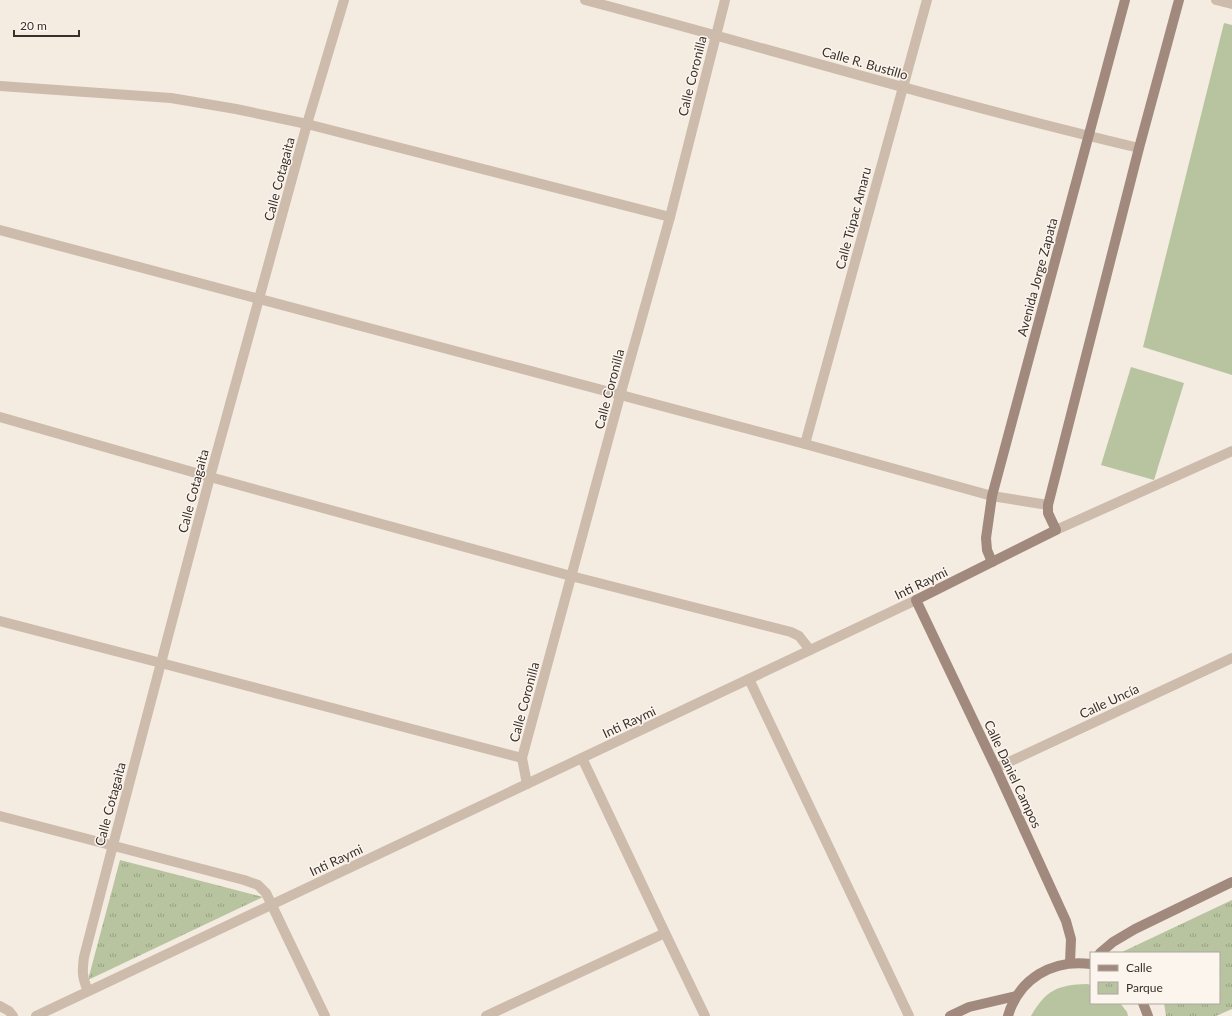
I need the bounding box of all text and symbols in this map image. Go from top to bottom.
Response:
scale bar [14,12,79,38]
text: 20 m [20,18,47,33]
street label: Calle Coronilla [674,34,710,118]
street label: Calle R. Bustillo [820,43,910,83]
street label: Calle Cotagaita [260,135,298,223]
street label: Calle Túpac Amaru [832,165,874,271]
street label: Avenida Jorge Zapata [1014,216,1060,338]
street label: Calle Coronilla [591,347,627,431]
street label: Calle Cotagaita [174,447,212,535]
street label: Inti Raymi [892,563,950,603]
street label: Calle Coronilla [506,660,542,744]
street label: Calle Uncía [1077,680,1141,722]
street label: Inti Raymi [600,703,658,741]
street label: Calle Daniel Campos [981,717,1045,831]
street label: Calle Cotagaita [91,760,129,848]
street label: Inti Raymi [307,841,365,879]
legend [1090,952,1220,1004]
text: Calle [1126,960,1152,975]
text: Parque [1126,980,1163,995]

